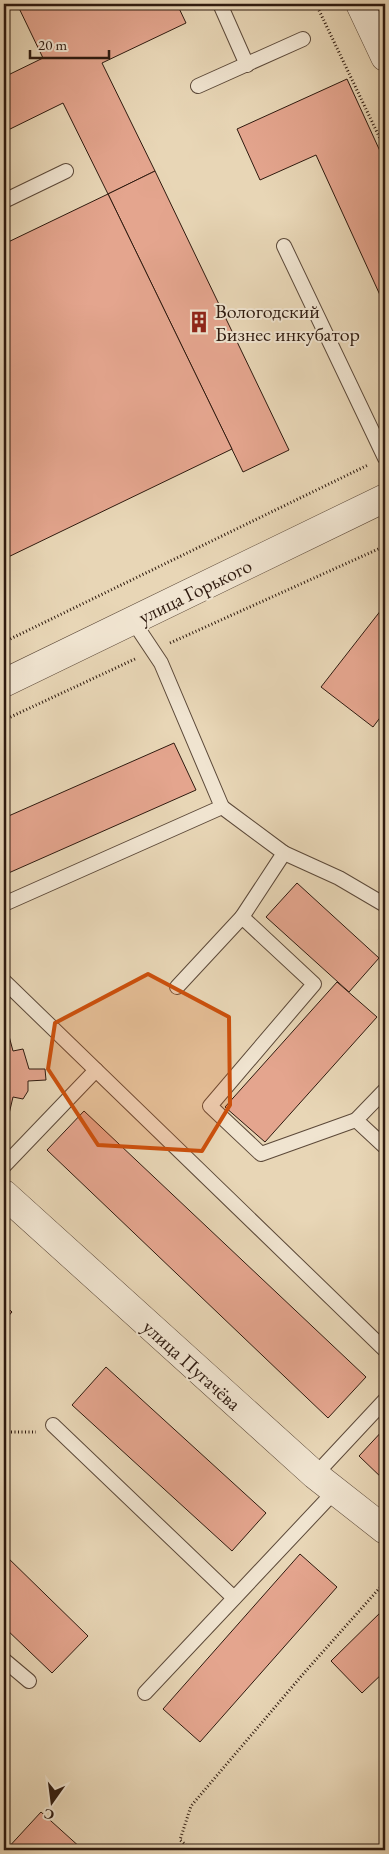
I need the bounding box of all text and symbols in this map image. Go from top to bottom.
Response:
scale bar [30,28,109,60]
text: 20 m [38,35,67,54]
place label: Вологодский Бизнес инкубатор [215,298,360,347]
building icon: Вологодский Бизнес инкубатор [186,309,212,335]
street label: улица Горького [134,552,256,630]
street label: улица Пугачёва [137,1314,247,1416]
north arrow [28,1776,78,1826]
text: С [42,1805,56,1825]

